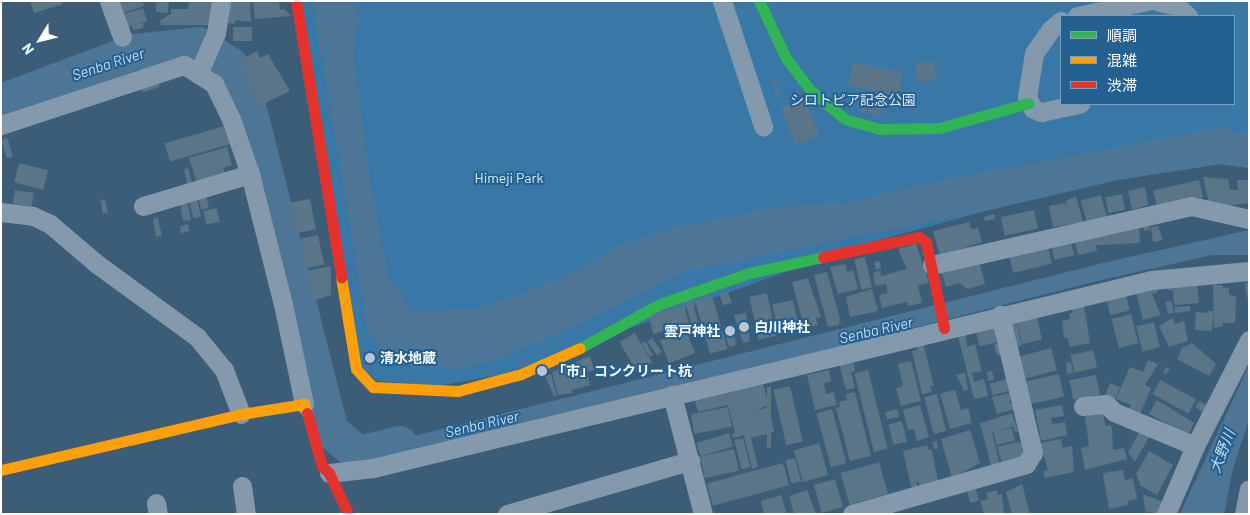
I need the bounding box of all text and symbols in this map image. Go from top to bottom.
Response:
north arrow [15,15,65,65]
legend [1060,15,1235,105]
text: 順調 [1107,26,1137,44]
text: N [18,40,37,58]
water label: Senba River [69,44,147,84]
text: 混雑 [1107,51,1137,69]
text: 渋滞 [1107,76,1137,94]
park label: シロトピア記念公園 [790,92,916,108]
park label: Himeji Park [475,170,543,186]
water label: Senba River [837,313,915,347]
place label: 白川神社 [754,319,810,335]
marker: 白川神社 [738,321,750,333]
place label: 雲戸神社 [664,323,720,339]
marker: 雲戸神社 [724,325,736,337]
place label: 清水地蔵 [380,350,436,366]
marker: 清水地蔵 [364,352,376,364]
place label: 「市」コンクリート杭 [552,363,692,379]
marker: 「市」コンクリート杭 [536,365,548,377]
water label: Senba River [443,407,521,441]
water label: 大野川 [1206,427,1238,475]

